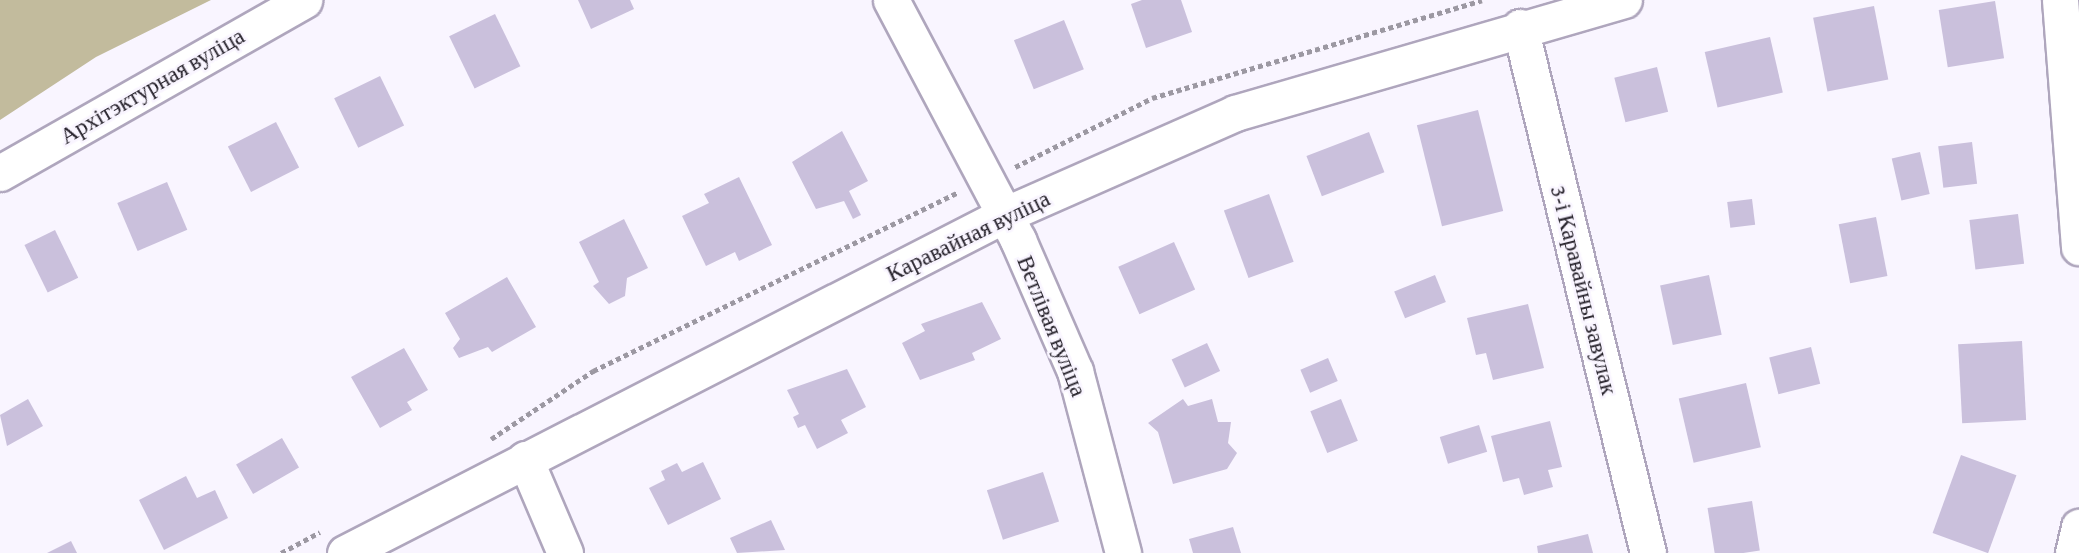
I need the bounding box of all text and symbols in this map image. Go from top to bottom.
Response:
street label: Архітэктурная вуліца [55,22,249,150]
street label: 3-і Каравайны завулак [1545,182,1623,398]
street label: Каравайная вуліца [882,184,1054,288]
street label: Ветлівая вуліца [1011,252,1093,400]

